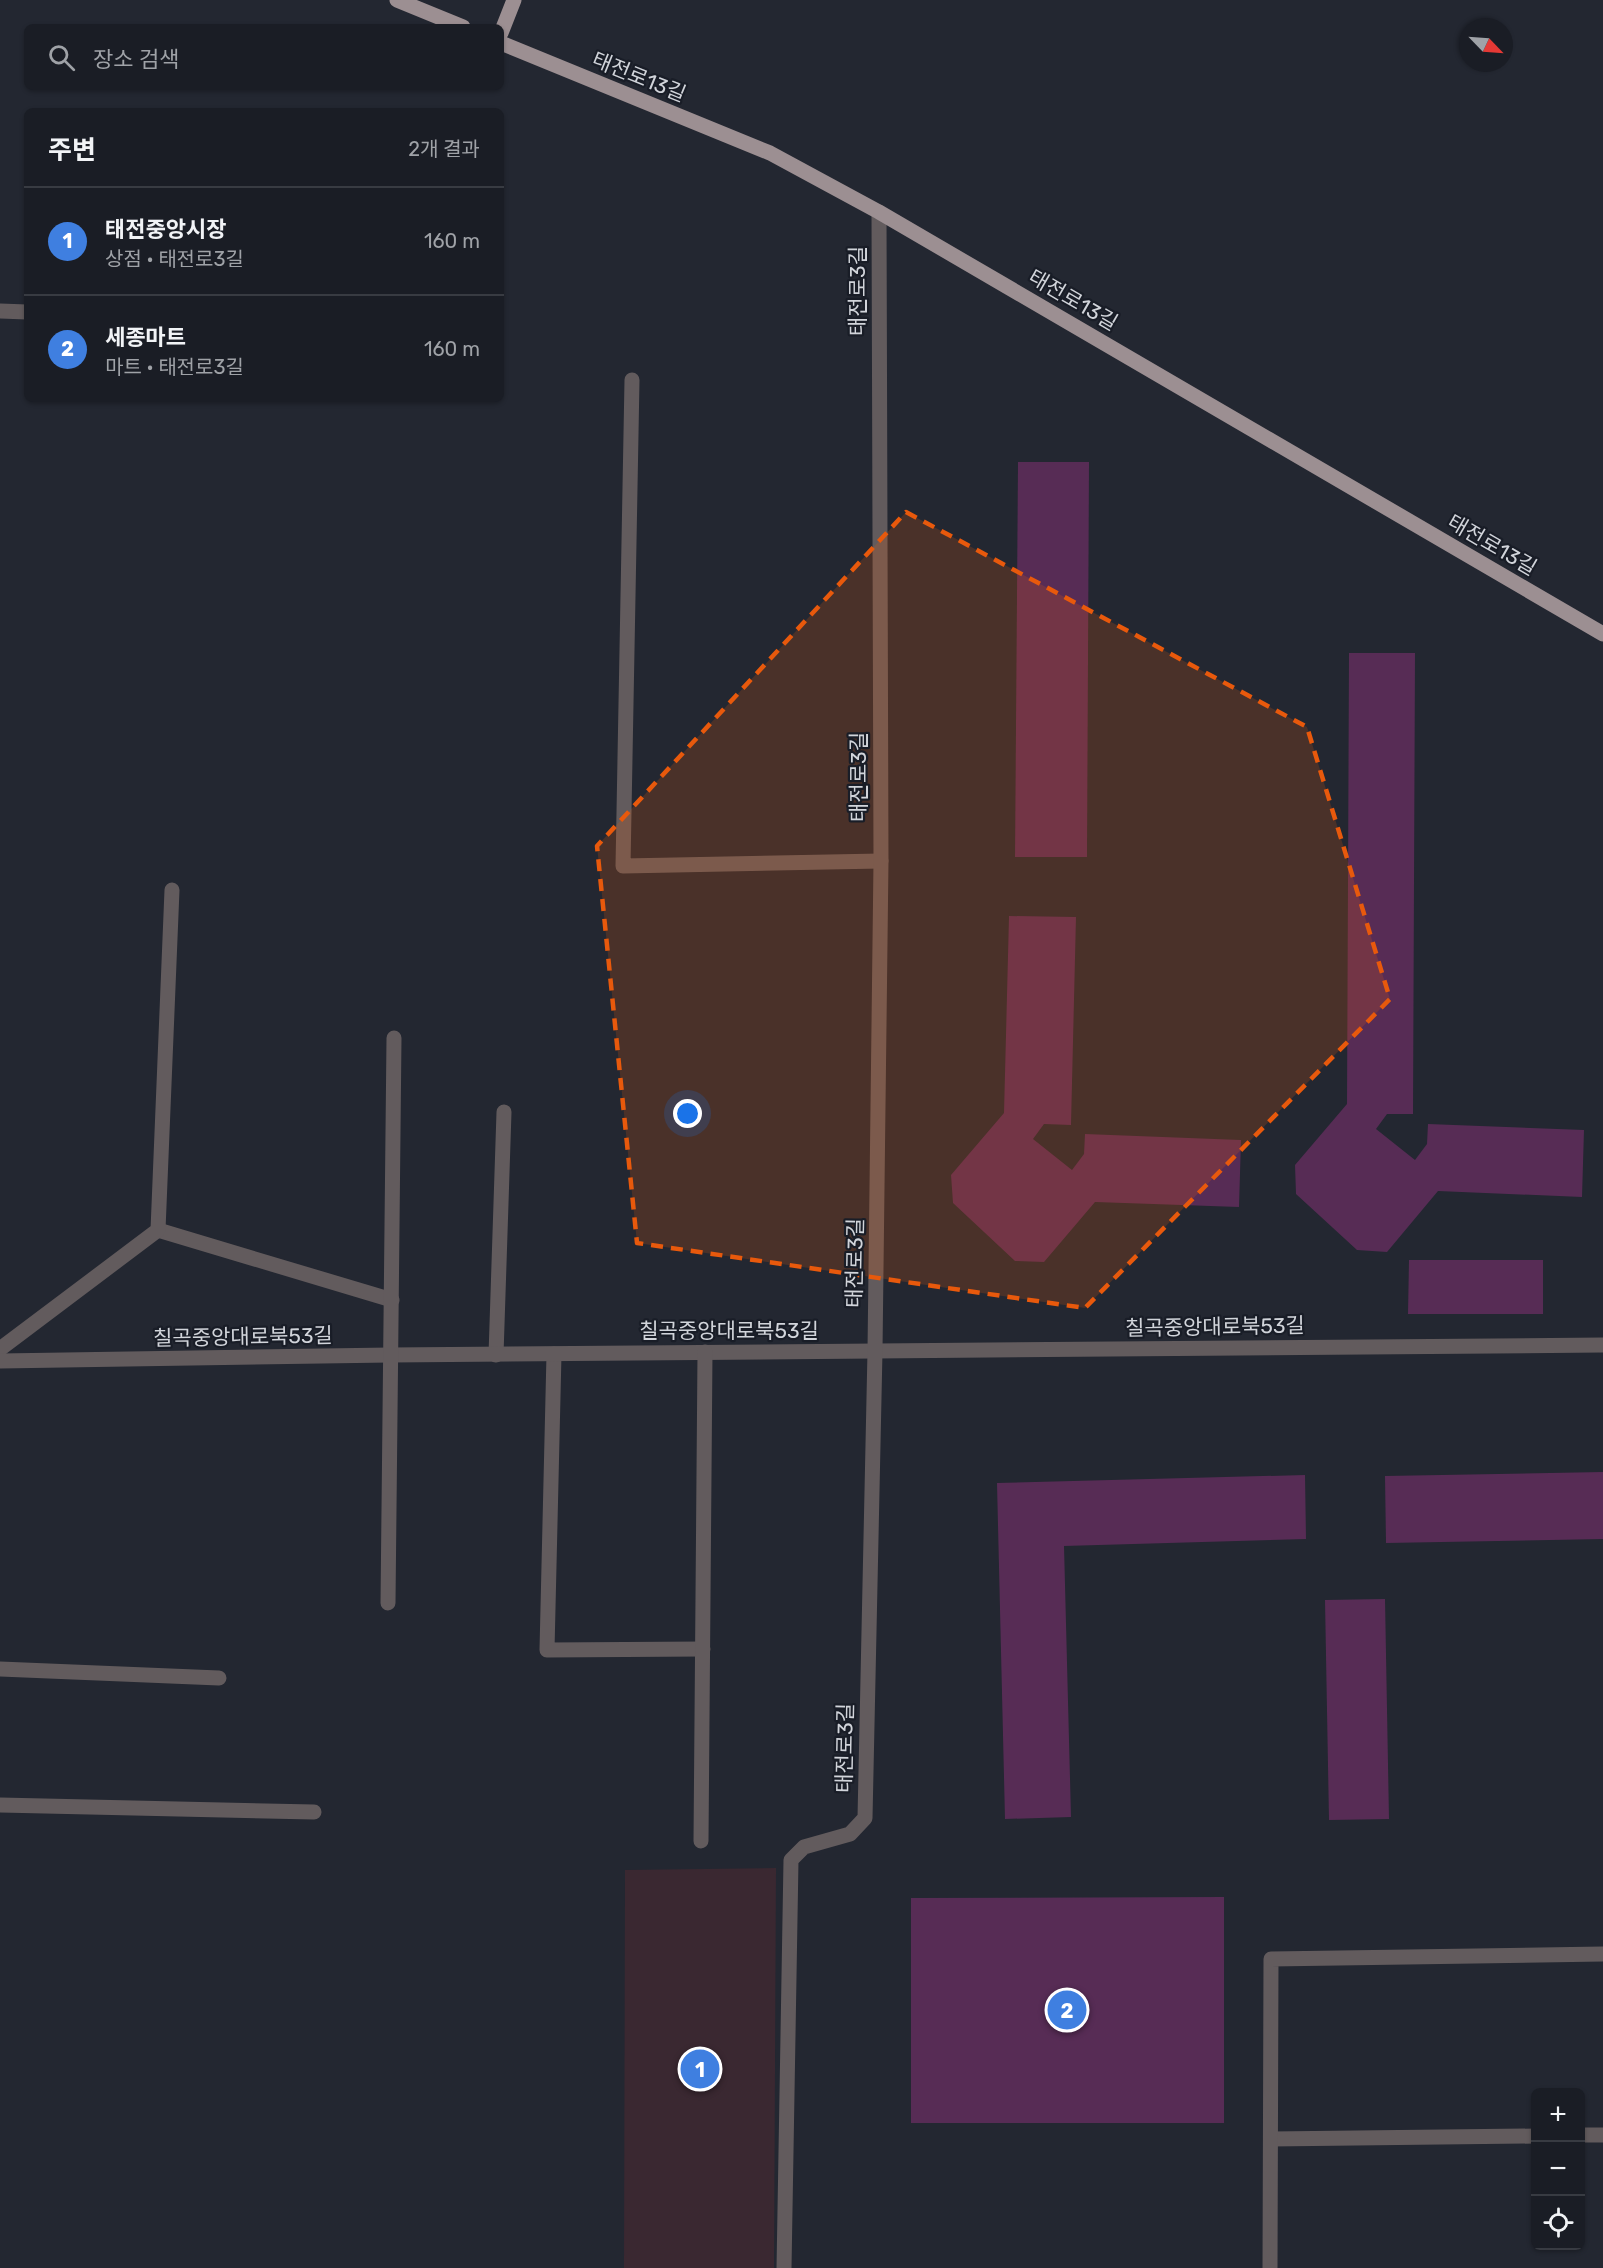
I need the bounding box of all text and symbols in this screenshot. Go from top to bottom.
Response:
north arrow [1459,18,1513,72]
search box [24,24,504,90]
icon: search [45,41,78,74]
text: 장소 검색 [93,46,179,73]
street label: 태전로13길 [589,46,690,107]
text: 주변 [48,135,96,166]
text: 2개 결과 [408,137,480,161]
text: 태전중앙시장 [105,216,226,243]
text: 1 [63,229,72,253]
text: 160 m [424,229,480,253]
street label: 태전로3길 [845,246,870,336]
text: 상점 · 태전로3길 [105,247,244,271]
street label: 태전로13길 [1024,264,1122,335]
text: 세종마트 [105,324,186,351]
text: 2 [61,337,74,361]
text: 160 m [424,337,480,361]
text: 마트 · 태전로3길 [105,355,244,379]
street label: 태전로13길 [1443,509,1541,580]
street label: 태전로3길 [846,732,871,822]
your location [673,1099,702,1128]
street label: 태전로3길 [841,1218,868,1308]
street label: 칠곡중앙대로북53길 [1125,1312,1305,1341]
street label: 칠곡중앙대로북53길 [639,1318,819,1343]
street label: 칠곡중앙대로북53길 [153,1322,333,1351]
street label: 태전로3길 [831,1703,858,1793]
pin: 2 [1048,1988,1086,2032]
pin: 1 [680,2046,720,2092]
map controls [1531,2088,1585,2250]
button: + [1531,2088,1585,2142]
button: − [1531,2142,1585,2196]
button: locate [1531,2196,1585,2250]

